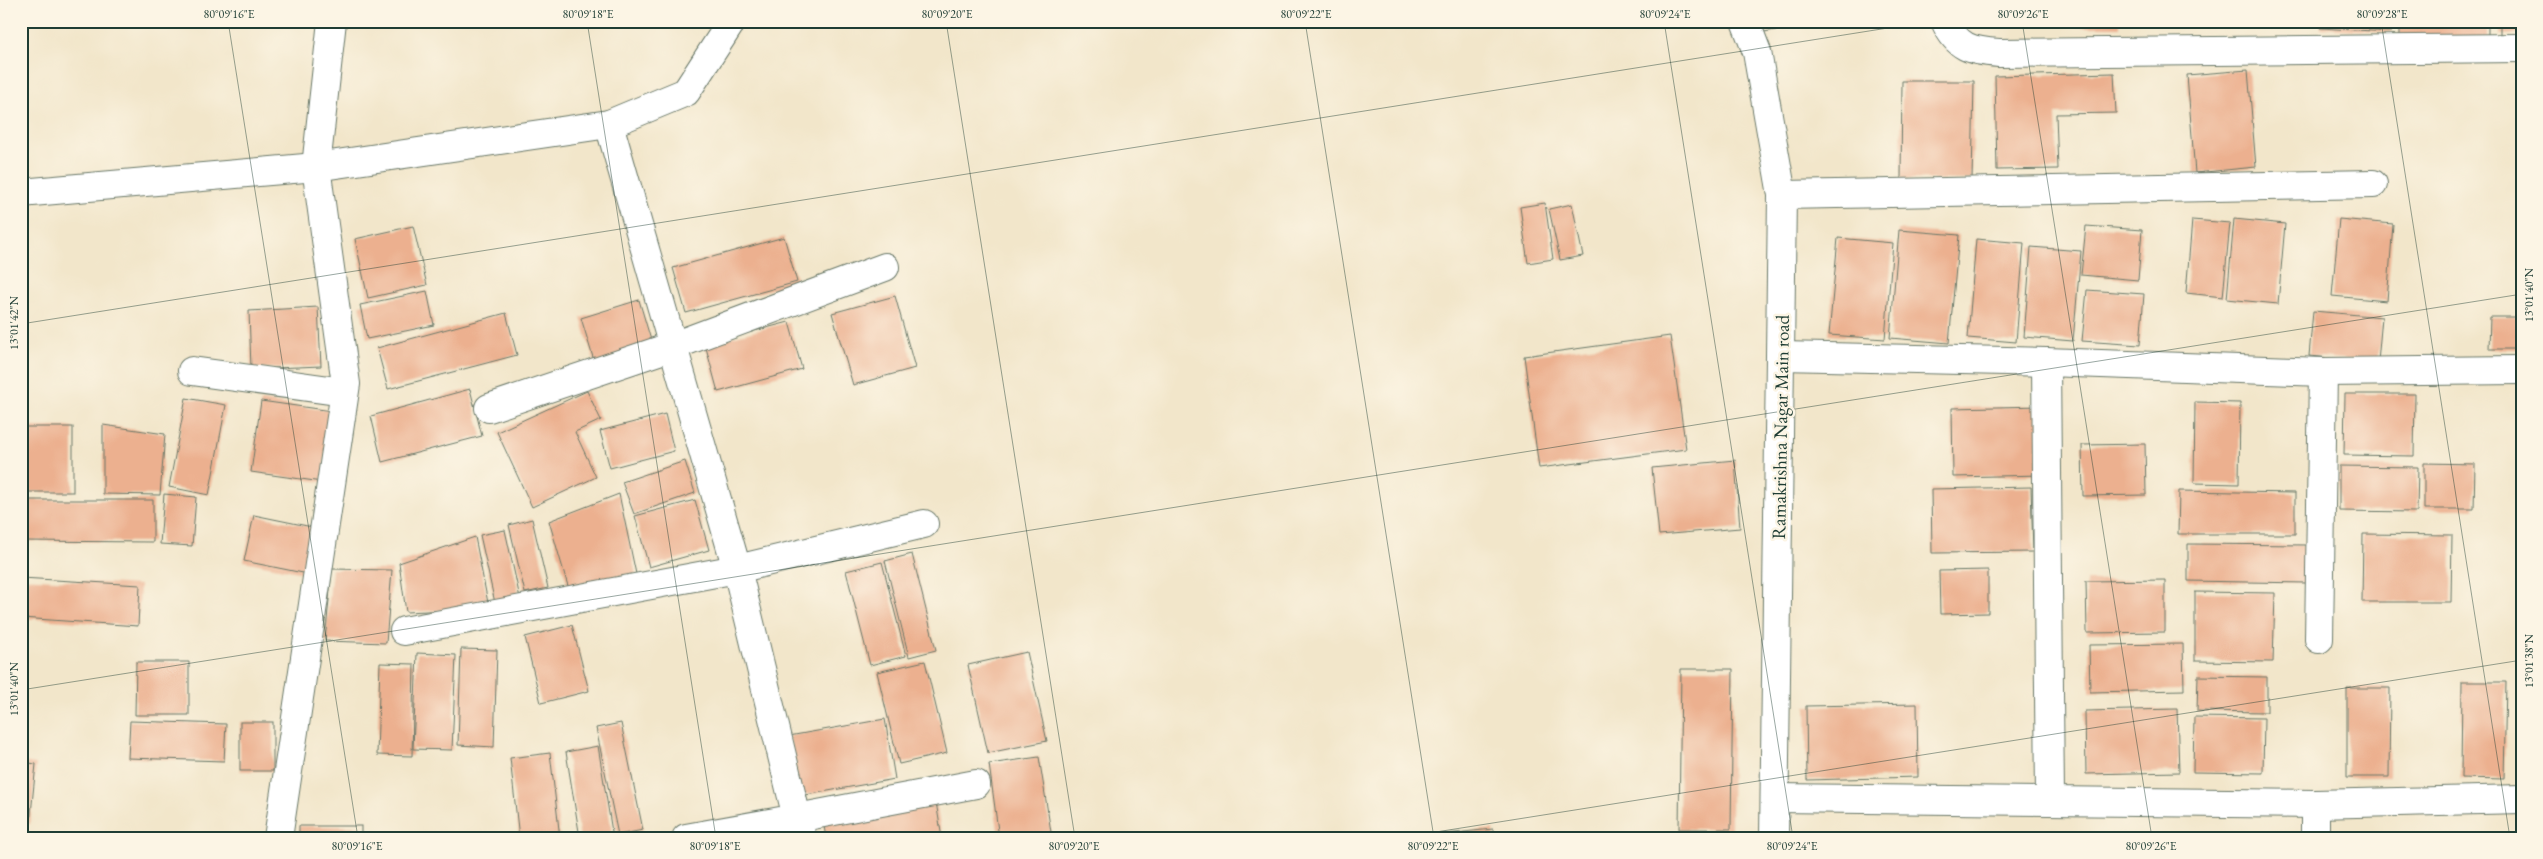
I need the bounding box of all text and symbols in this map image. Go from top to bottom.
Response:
text: 80°09'16"E [203,6,255,22]
text: 80°09'18"E [562,6,614,22]
text: 80°09'20"E [921,6,973,22]
text: 80°09'22"E [1280,6,1332,22]
text: 80°09'24"E [1639,6,1691,22]
text: 80°09'26"E [1997,6,2049,22]
text: 80°09'28"E [2356,6,2408,22]
text: 13°01'40"N [2521,268,2537,322]
text: 13°01'42"N [6,296,22,350]
street label: Ramakrishna Nagar Main road [1766,314,1795,540]
text: 13°01'38"N [2521,634,2537,688]
text: 13°01'40"N [6,662,22,716]
text: 80°09'16"E [331,838,383,854]
text: 80°09'18"E [689,838,741,854]
text: 80°09'20"E [1048,838,1100,854]
text: 80°09'22"E [1407,838,1459,854]
text: 80°09'24"E [1766,838,1818,854]
text: 80°09'26"E [2125,838,2177,854]

